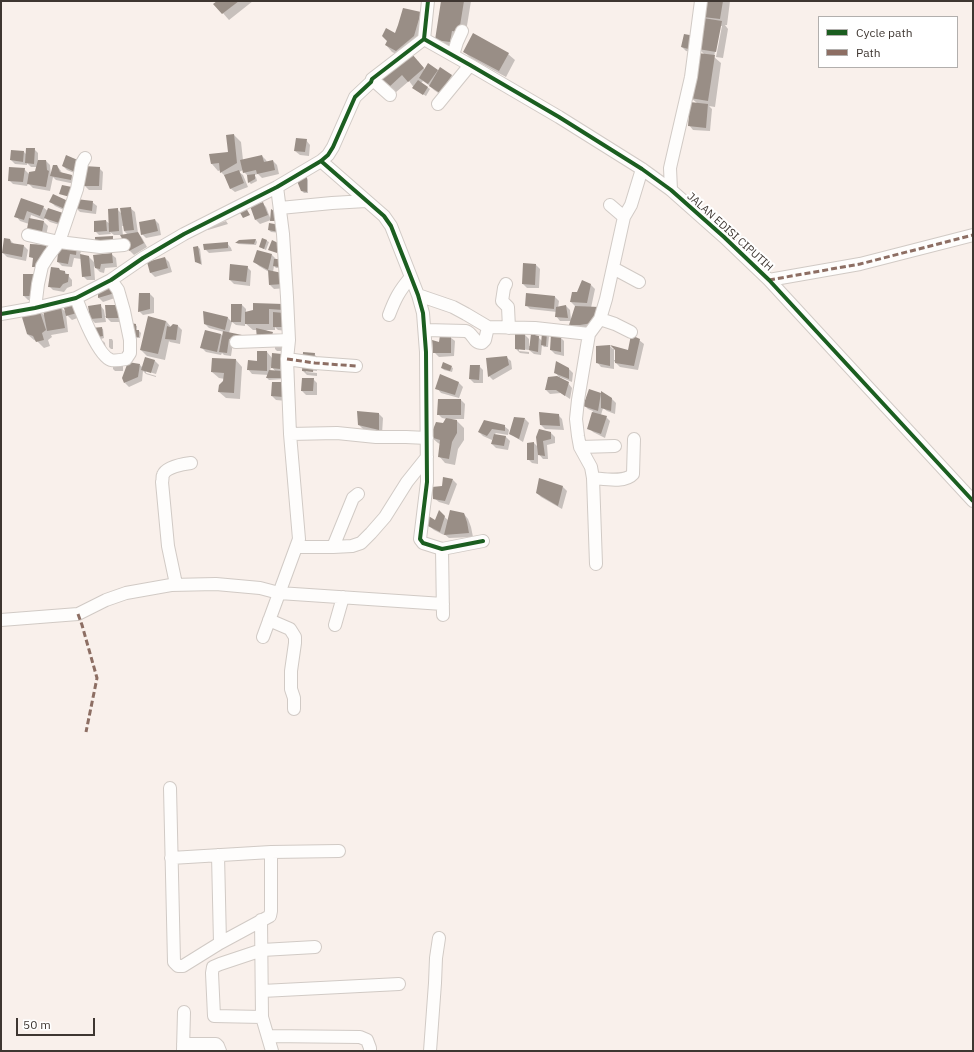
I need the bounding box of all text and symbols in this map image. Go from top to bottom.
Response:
legend [818,16,958,68]
text: Cycle path [856,25,913,40]
text: Path [856,45,881,60]
street label: JALAN EDISI CIPUTIH [684,190,776,274]
scale bar [18,1010,97,1036]
text: 50 m [23,1017,51,1032]

